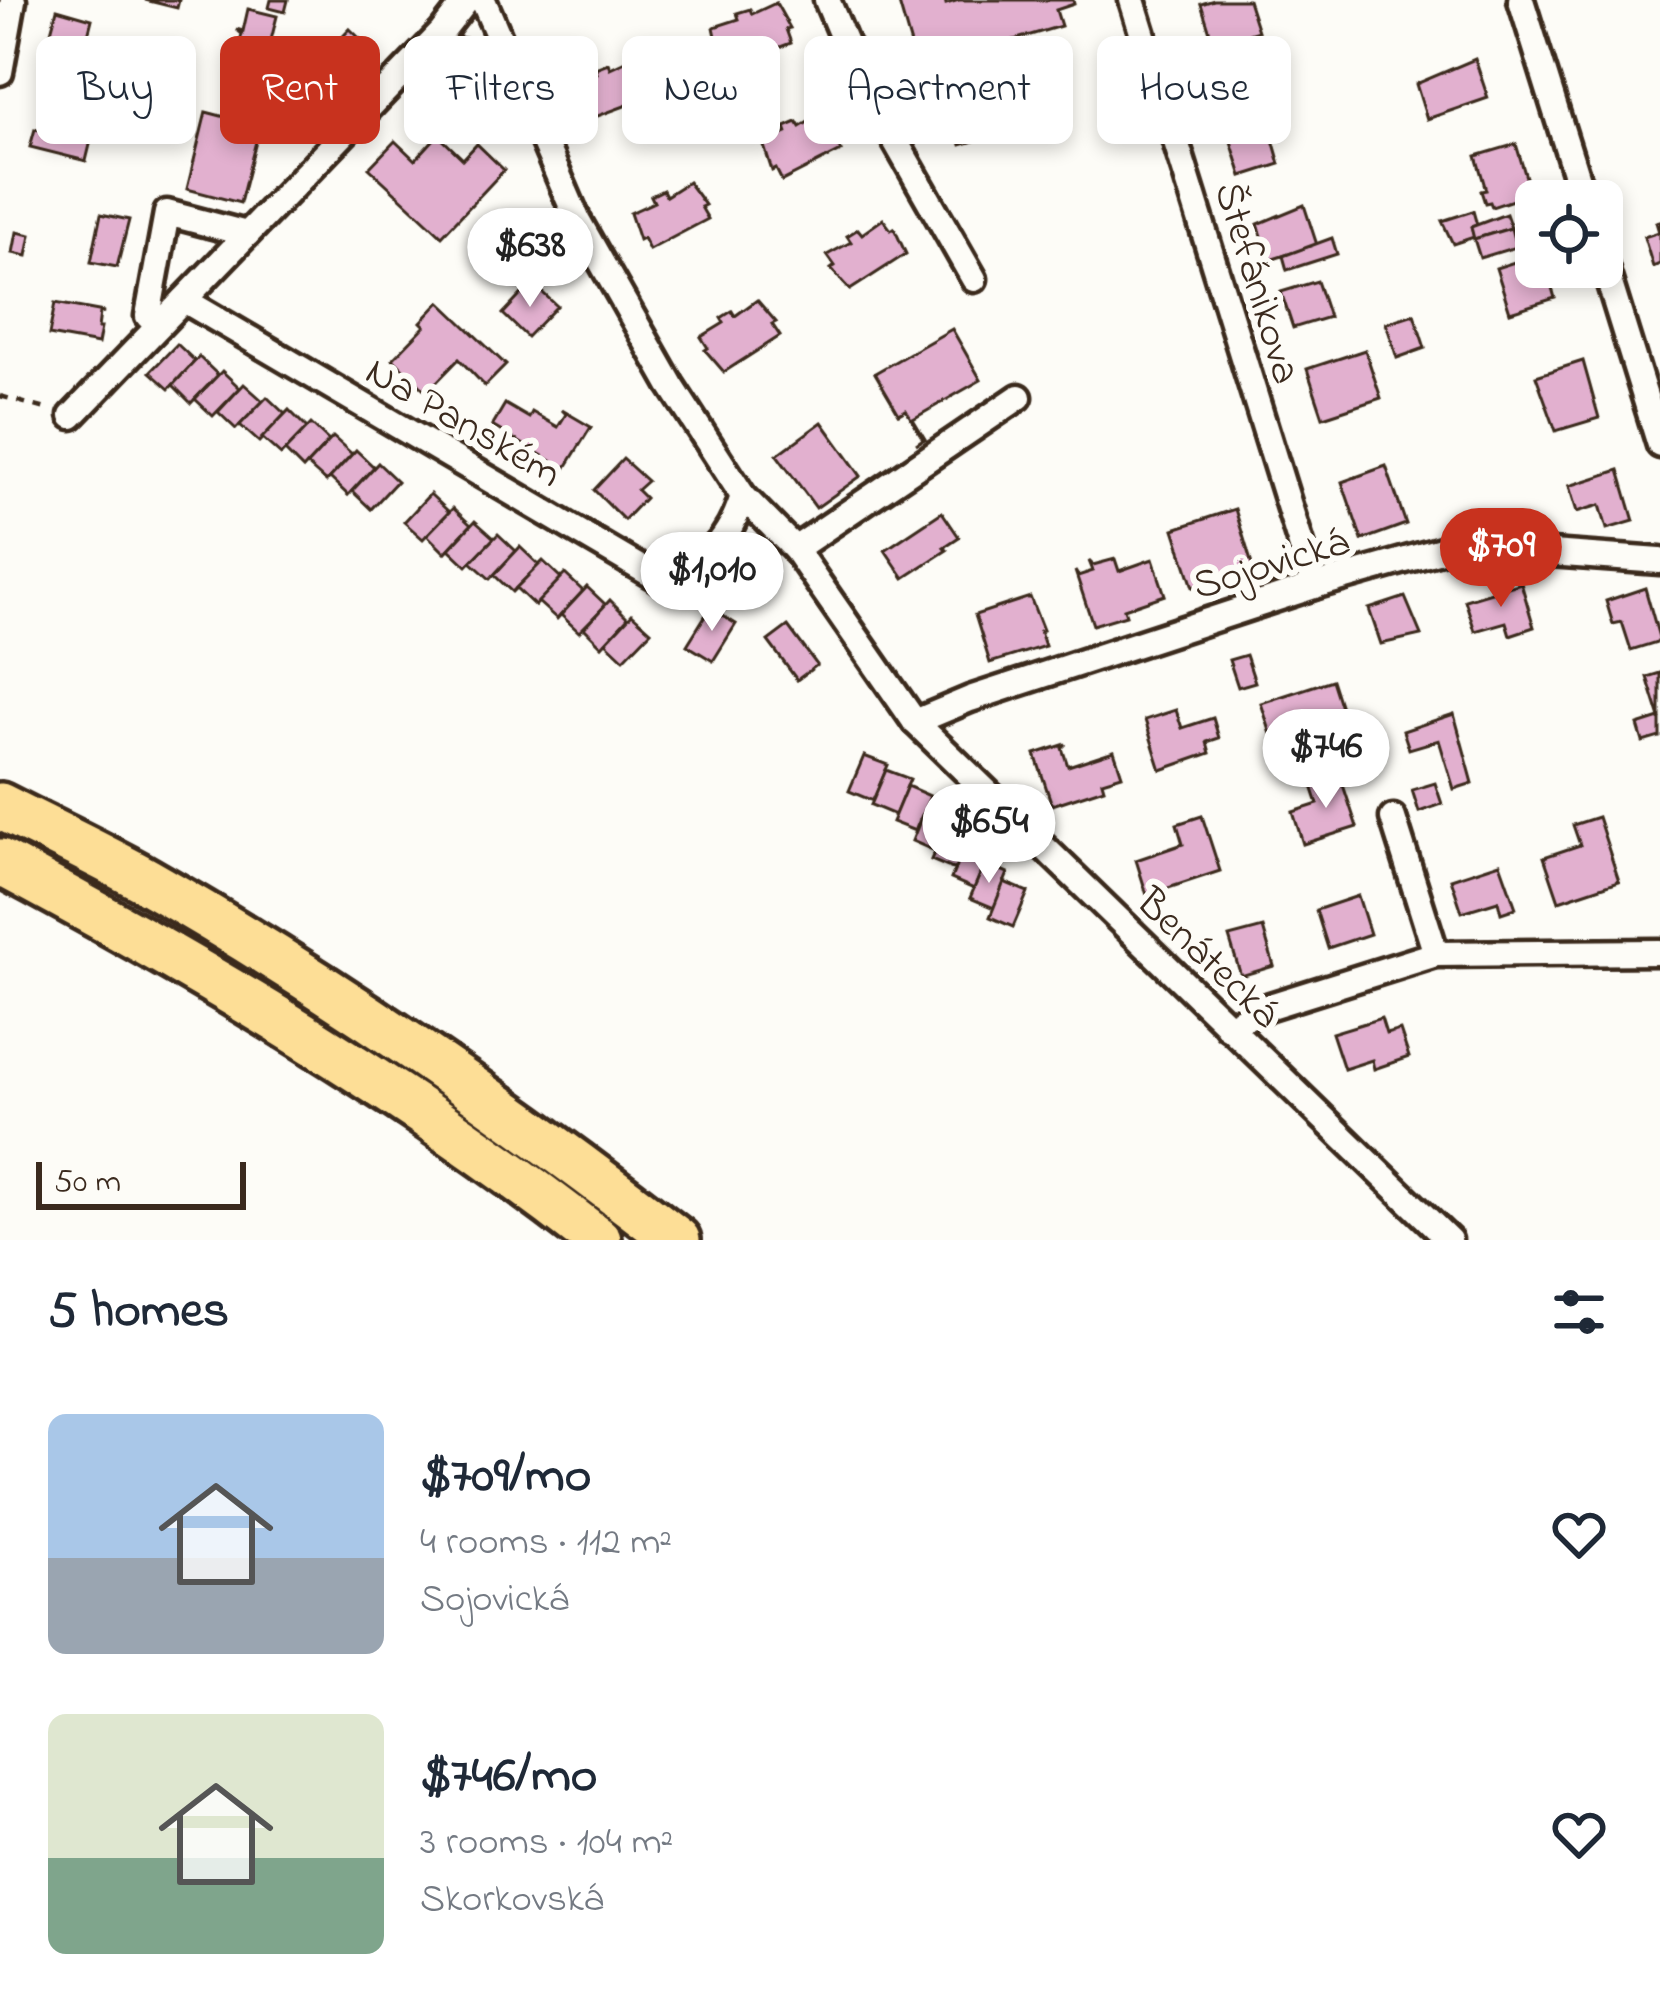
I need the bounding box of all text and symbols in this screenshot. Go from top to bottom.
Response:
chip: Buy [36,36,196,144]
chip: Rent [220,36,380,144]
chip: Filters [404,36,598,144]
chip: New [622,36,780,144]
chip: Apartment [804,36,1073,144]
chip: House [1097,36,1291,144]
street label: Štefánikova [1196,175,1315,392]
map controls [1515,180,1623,288]
button: locate [1515,180,1623,288]
pin: $638 [459,208,601,310]
text: $638 [494,218,566,275]
street label: Na Panském [353,343,572,505]
pin: $709 [1430,508,1572,610]
street label: Sojovická [1186,513,1357,618]
text: $709 [1467,518,1535,575]
pin: $1,010 [614,532,810,634]
text: $1,010 [668,542,756,599]
pin: $746 [1255,709,1397,811]
text: $746 [1290,719,1362,776]
pin: $654 [918,784,1060,886]
text: $654 [949,794,1029,851]
street label: Benátecká [1120,874,1293,1044]
scale bar [36,1156,246,1209]
text: 50 m [54,1159,121,1207]
text: 5 homes [48,1275,229,1350]
icon: filters [1546,1279,1612,1345]
text: $709/mo [420,1440,591,1515]
icon: home [144,1462,288,1606]
icon: heart [1546,1501,1612,1567]
text: 4 rooms · 112 m² [420,1515,672,1572]
text: Sojovická [420,1572,569,1629]
text: $746/mo [420,1740,597,1815]
icon: home [144,1762,288,1906]
icon: heart [1546,1801,1612,1867]
text: 3 rooms · 104 m² [420,1815,673,1872]
text: Skorkovská [420,1872,604,1929]

